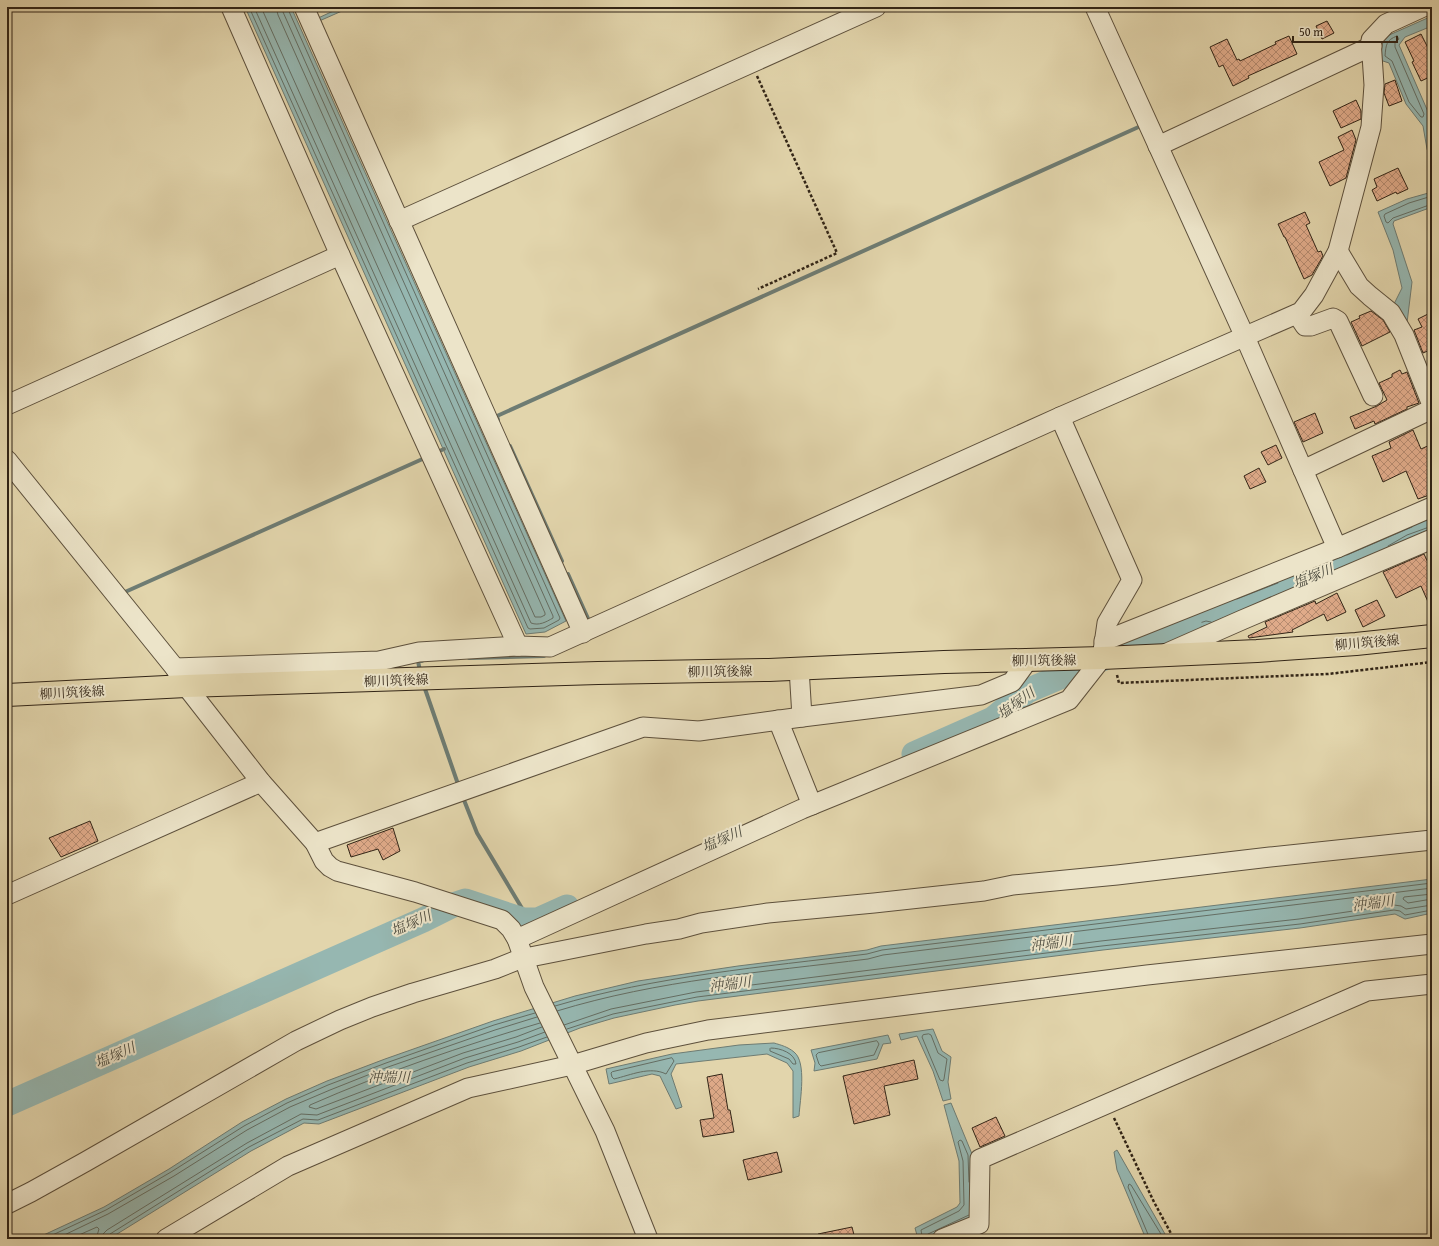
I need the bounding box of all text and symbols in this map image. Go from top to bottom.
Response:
scale bar [1293,18,1397,44]
text: 50 m [1299,23,1323,40]
water label: 塩塚川 [1290,558,1338,593]
street label: 柳川筑後線 [1334,630,1400,655]
street label: 柳川筑後線 [1011,650,1077,671]
street label: 柳川筑後線 [687,661,753,682]
street label: 柳川筑後線 [363,670,429,691]
street label: 柳川筑後線 [39,681,105,704]
water label: 塩塚川 [993,681,1040,723]
water label: 塩塚川 [699,821,747,857]
water label: 沖端川 [1351,890,1397,915]
water label: 塩塚川 [388,905,436,941]
water label: 沖端川 [1029,930,1075,955]
water label: 沖端川 [708,971,754,996]
water label: 塩塚川 [92,1037,140,1073]
water label: 沖端川 [368,1067,412,1087]

